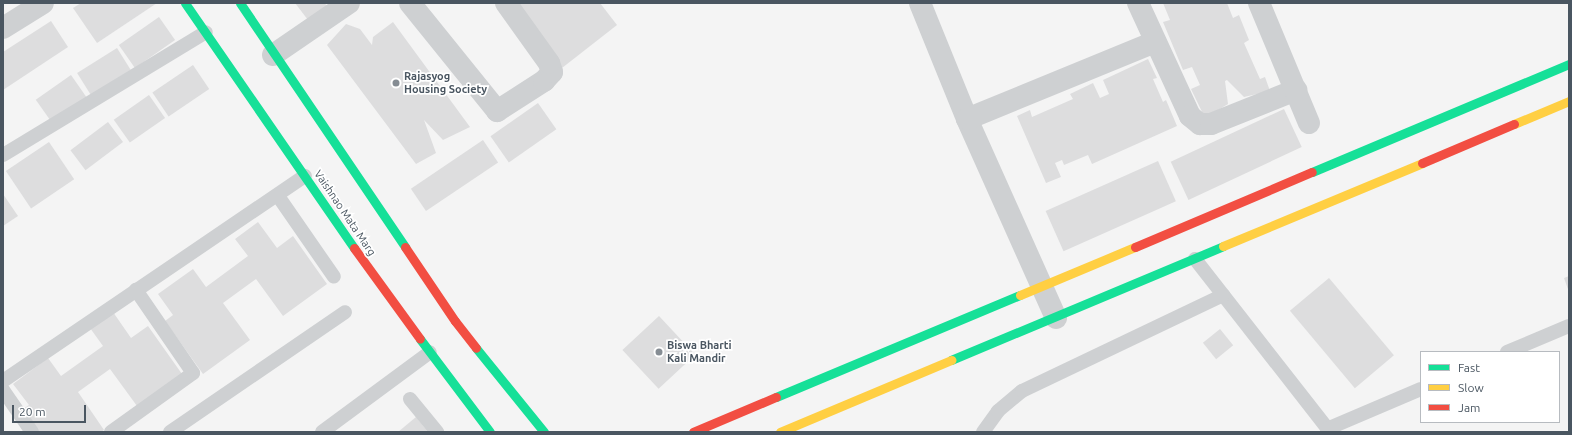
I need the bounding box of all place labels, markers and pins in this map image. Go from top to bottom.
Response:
place label: Rajasyog Housing Society [404,70,487,96]
marker: Rajasyog Housing Society [391,78,401,88]
place label: Biswa Bharti Kali Mandir [667,339,732,365]
marker: Biswa Bharti Kali Mandir [654,347,664,357]

